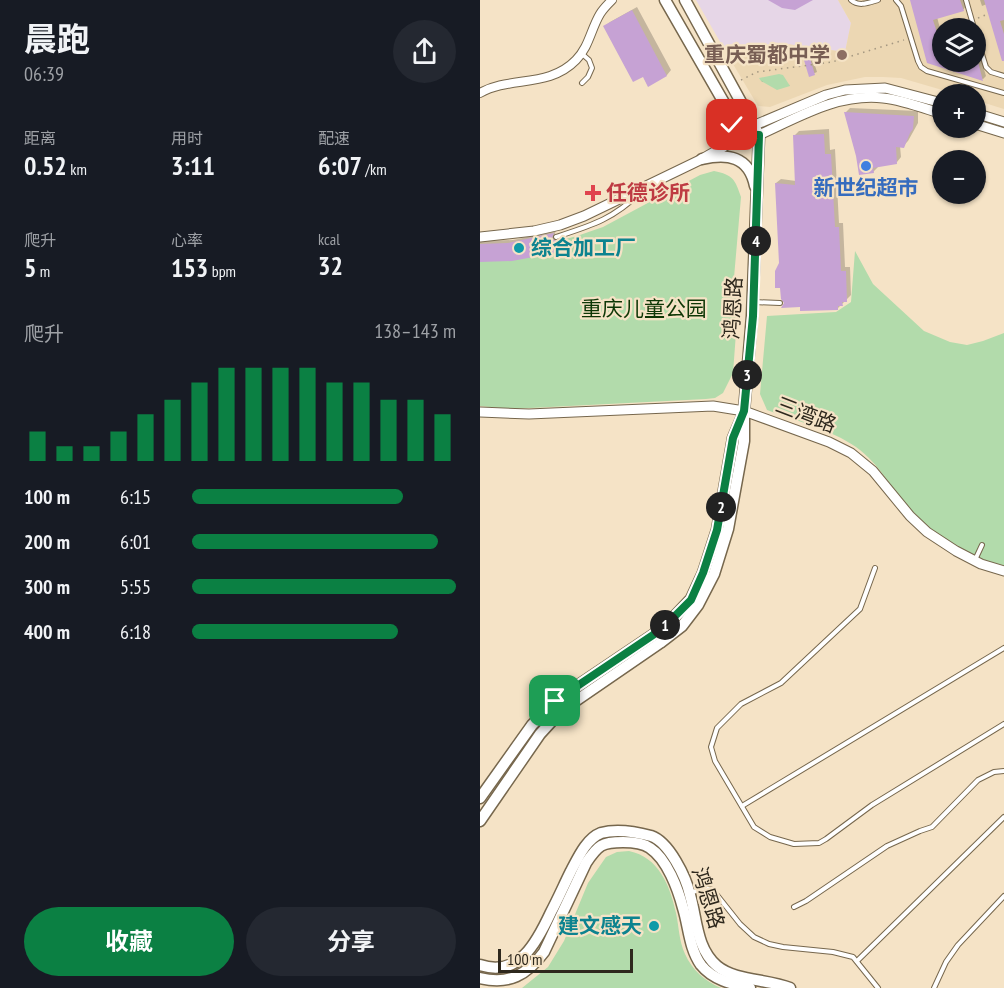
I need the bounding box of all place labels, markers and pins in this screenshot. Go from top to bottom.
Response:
place label: 重庆蜀都中学 [704,41,830,68]
marker: 重庆蜀都中学 [835,48,849,62]
pin [706,99,757,150]
marker: 新世纪超市 [859,159,873,173]
place label: 新世纪超市 [814,174,919,201]
place label: 任德诊所 [606,179,690,206]
marker: 任德诊所 [584,184,602,202]
pin: 4 [741,226,771,256]
place label: 综合加工厂 [531,234,636,261]
marker: 综合加工厂 [512,241,526,255]
pin: 3 [732,360,762,390]
pin: 2 [706,492,736,522]
pin: 1 [650,610,680,640]
pin [529,675,580,726]
place label: 建文感天 [558,912,642,939]
marker: 建文感天 [647,919,661,933]

